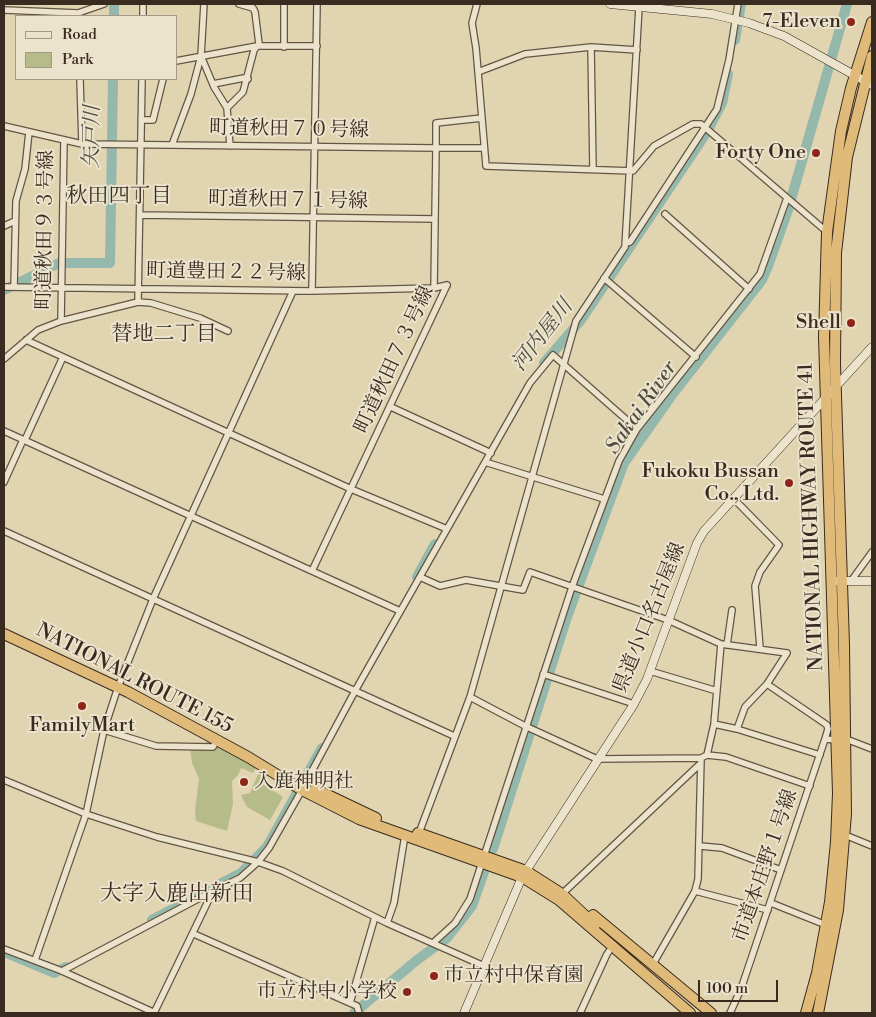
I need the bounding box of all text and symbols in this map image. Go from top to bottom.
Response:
place label: 7-Eleven [762,10,841,34]
legend [15,15,178,80]
marker: 7-Eleven [845,16,857,28]
text: Road [62,25,97,44]
text: Park [62,50,93,69]
water label: 矢戸川 [80,105,106,169]
street label: 町道秋田７０号線 [209,117,369,143]
place label: Forty One [715,141,806,165]
marker: Forty One [810,147,822,159]
street label: 町道秋田９３号線 [33,150,59,310]
district label: 秋田四丁目 [67,184,171,210]
street label: 町道秋田７１号線 [208,188,368,214]
street label: 町道豊田２２号線 [146,260,306,286]
street label: 町道秋田７３号線 [350,282,440,438]
water label: 河内屋川 [507,295,579,377]
place label: Shell [796,311,841,335]
marker: Shell [845,317,857,329]
district label: 替地二丁目 [112,322,216,348]
water label: Sakai River [601,357,683,459]
street label: NATIONAL HIGHWAY ROUTE 41 [795,362,829,672]
place label: Fukoku Bussan Co., Ltd. [642,460,779,507]
marker: Fukoku Bussan Co., Ltd. [783,477,795,489]
street label: 県道小口名古屋線 [609,539,691,697]
street label: NATIONAL ROUTE 155 [32,619,236,739]
marker: FamilyMart [76,700,88,712]
place label: FamilyMart [29,714,135,738]
place label: 入鹿神明社 [254,770,354,794]
marker: 入鹿神明社 [238,776,250,788]
street label: 市道本庄野１号線 [729,786,803,946]
district label: 大字入鹿出新田 [100,882,254,908]
place label: 市立村中保育園 [444,964,584,988]
marker: 市立村中保育園 [428,970,440,982]
scale bar [701,970,781,1002]
text: 100 m [706,979,748,998]
place label: 市立村中小学校 [257,980,397,1004]
marker: 市立村中小学校 [401,986,413,998]

